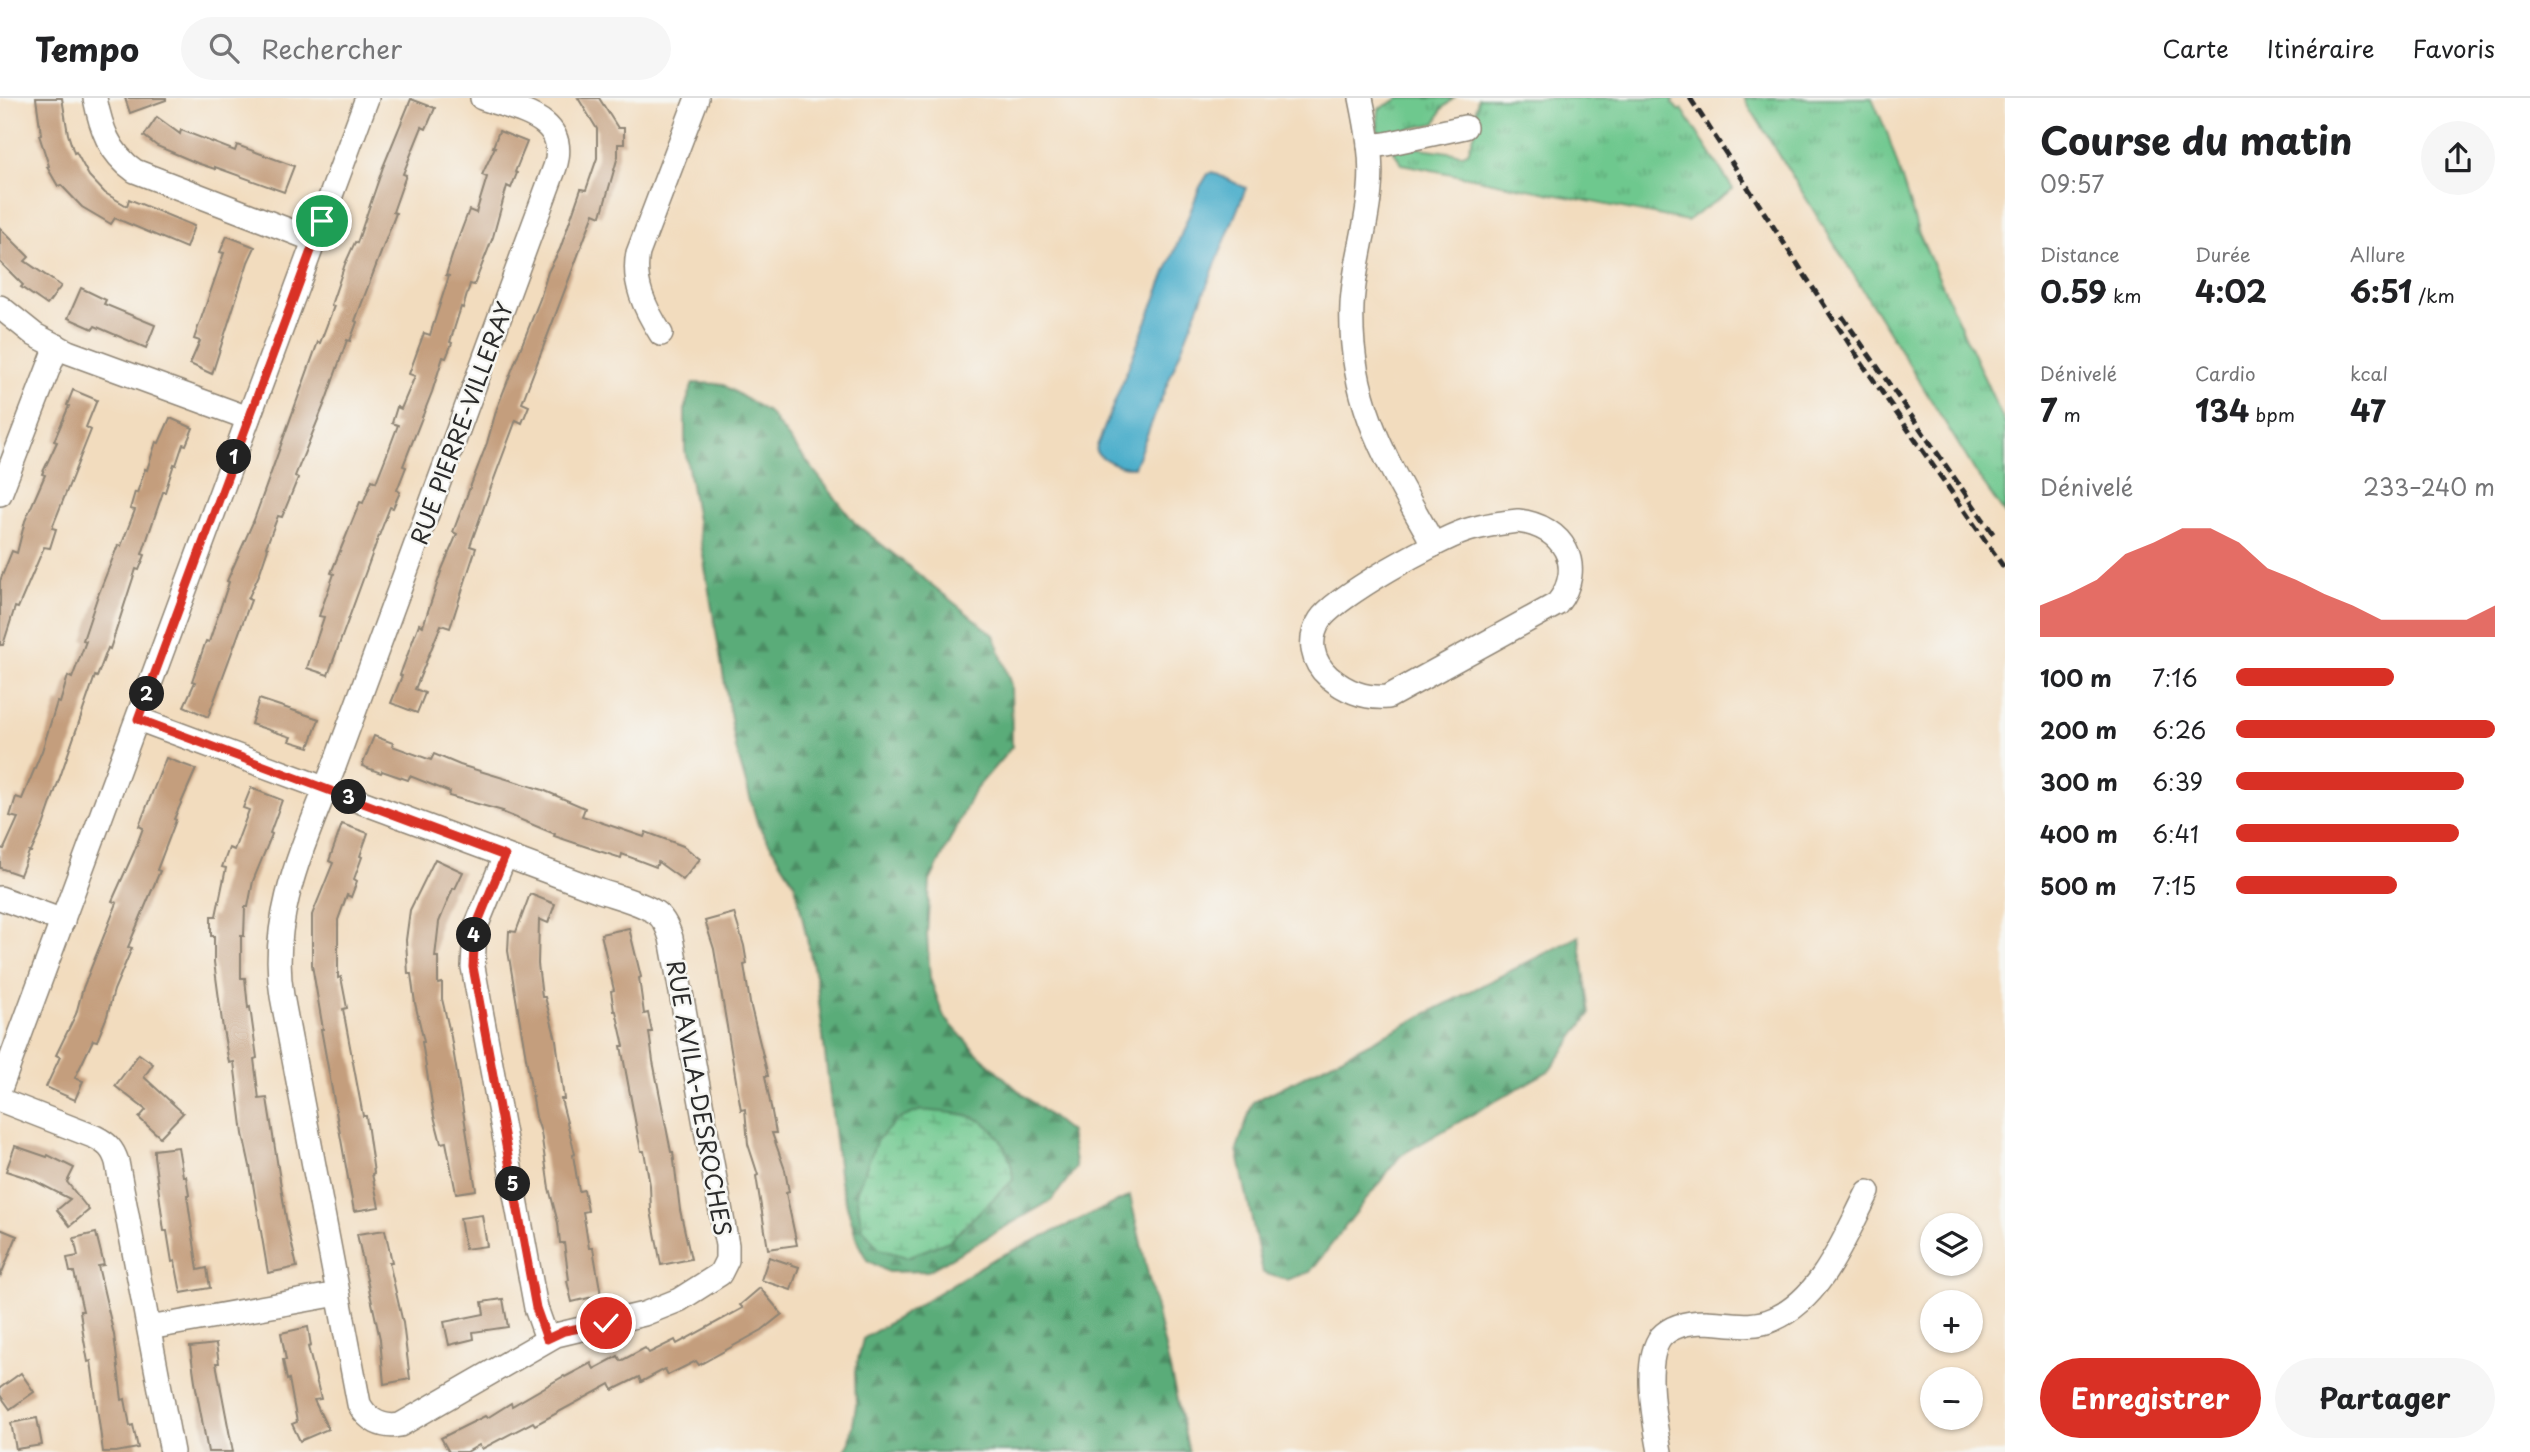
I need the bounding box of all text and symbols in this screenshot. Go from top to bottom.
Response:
search box [181,17,671,80]
text: Tempo [35,23,139,73]
icon: search [205,29,243,67]
text: Rechercher [261,29,402,68]
text: Carte [2162,30,2229,66]
text: Itinéraire [2267,30,2375,66]
text: Favoris [2413,30,2495,66]
text: Course du matin [2040,111,2352,168]
button: share [2421,121,2495,195]
text: 09:57 [2040,166,2104,201]
pin [292,191,352,251]
icon: arrive [303,202,341,240]
text: Distance [2040,240,2120,268]
text: Durée [2195,240,2251,268]
text: Allure [2350,240,2405,268]
text: 0.59 [2040,268,2107,313]
text: 4:02 [2195,268,2267,313]
text: 6:51 [2350,268,2412,313]
text: km [2107,281,2142,309]
text: /km [2412,281,2455,309]
street label: RUE PIERRE-VILLERAY [401,297,521,549]
text: Dénivelé [2040,359,2117,387]
text: Cardio [2195,359,2256,387]
text: kcal [2350,359,2388,387]
text: 7 [2040,387,2057,432]
text: 134 [2195,387,2249,432]
text: 47 [2350,387,2386,432]
text: m [2057,400,2081,428]
text: bpm [2249,400,2295,428]
pin: 1 [216,440,252,474]
text: 1 [229,442,238,470]
text: Dénivelé [2040,469,2133,504]
text: 233–240 m [2363,469,2495,504]
text: 100 m [2040,660,2112,695]
text: 7:16 [2152,660,2198,695]
pin: 2 [130,676,164,712]
text: 2 [140,679,153,707]
text: 200 m [2040,712,2117,747]
text: 6:26 [2152,712,2206,747]
text: 300 m [2040,764,2118,799]
text: 6:39 [2152,764,2203,799]
pin: 3 [332,780,366,814]
text: 3 [342,782,355,810]
text: 400 m [2040,816,2118,851]
text: 6:41 [2152,816,2199,851]
text: 500 m [2040,868,2117,903]
text: 7:15 [2152,868,2196,903]
pin: 4 [456,918,491,952]
text: 4 [467,920,480,948]
street label: RUE AVILA-DESROCHES [658,957,742,1239]
pin: 5 [496,1166,530,1202]
text: 5 [506,1169,519,1197]
map controls [1920,1213,1983,1430]
button: layers [1920,1213,1983,1276]
button: + [1920,1290,1983,1353]
pin [576,1293,636,1353]
icon: check [587,1304,625,1342]
button: Enregistrer [2040,1358,2261,1438]
button: Partager [2275,1358,2495,1438]
button: − [1920,1367,1983,1430]

